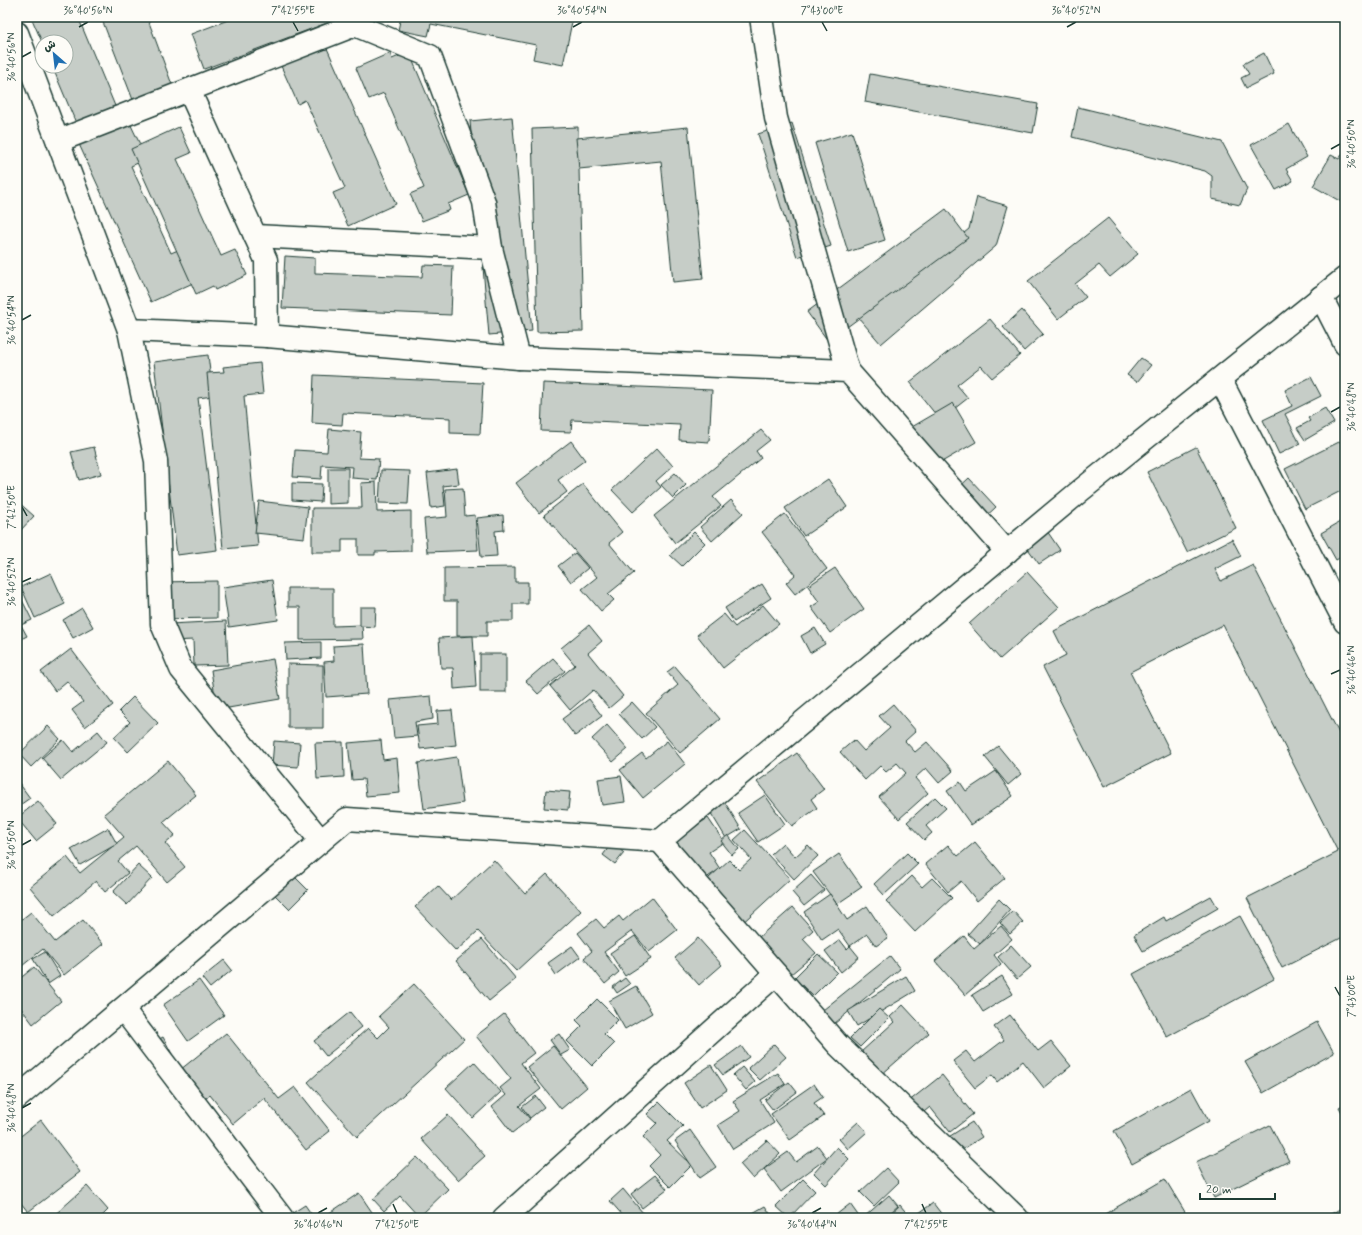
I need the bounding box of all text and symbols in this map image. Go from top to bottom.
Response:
text: 36°40'56"N [64,4,113,18]
text: 7°42'55"E [271,4,315,18]
text: 36°40'54"N [557,4,607,18]
text: 7°43'00"E [801,4,843,18]
text: 36°40'52"N [1052,4,1101,18]
text: 36°40'56"N [5,32,19,81]
north arrow [34,34,74,74]
text: ش [41,37,58,55]
text: 36°40'50"N [1345,119,1359,169]
text: 36°40'54"N [5,295,19,345]
text: 36°40'48"N [1345,382,1359,431]
text: 7°42'50"E [5,485,19,529]
text: 36°40'52"N [5,557,19,606]
text: 36°40'46"N [1345,645,1359,694]
text: 36°40'50"N [5,820,19,870]
text: 7°43'00"E [1345,975,1359,1017]
text: 36°40'48"N [5,1083,19,1132]
scale bar [1200,1175,1275,1201]
text: 20 m [1206,1182,1232,1198]
text: 36°40'46"N [294,1218,343,1232]
text: 7°42'50"E [375,1218,419,1232]
text: 36°40'44"N [787,1218,837,1232]
text: 7°42'55"E [904,1218,948,1232]

